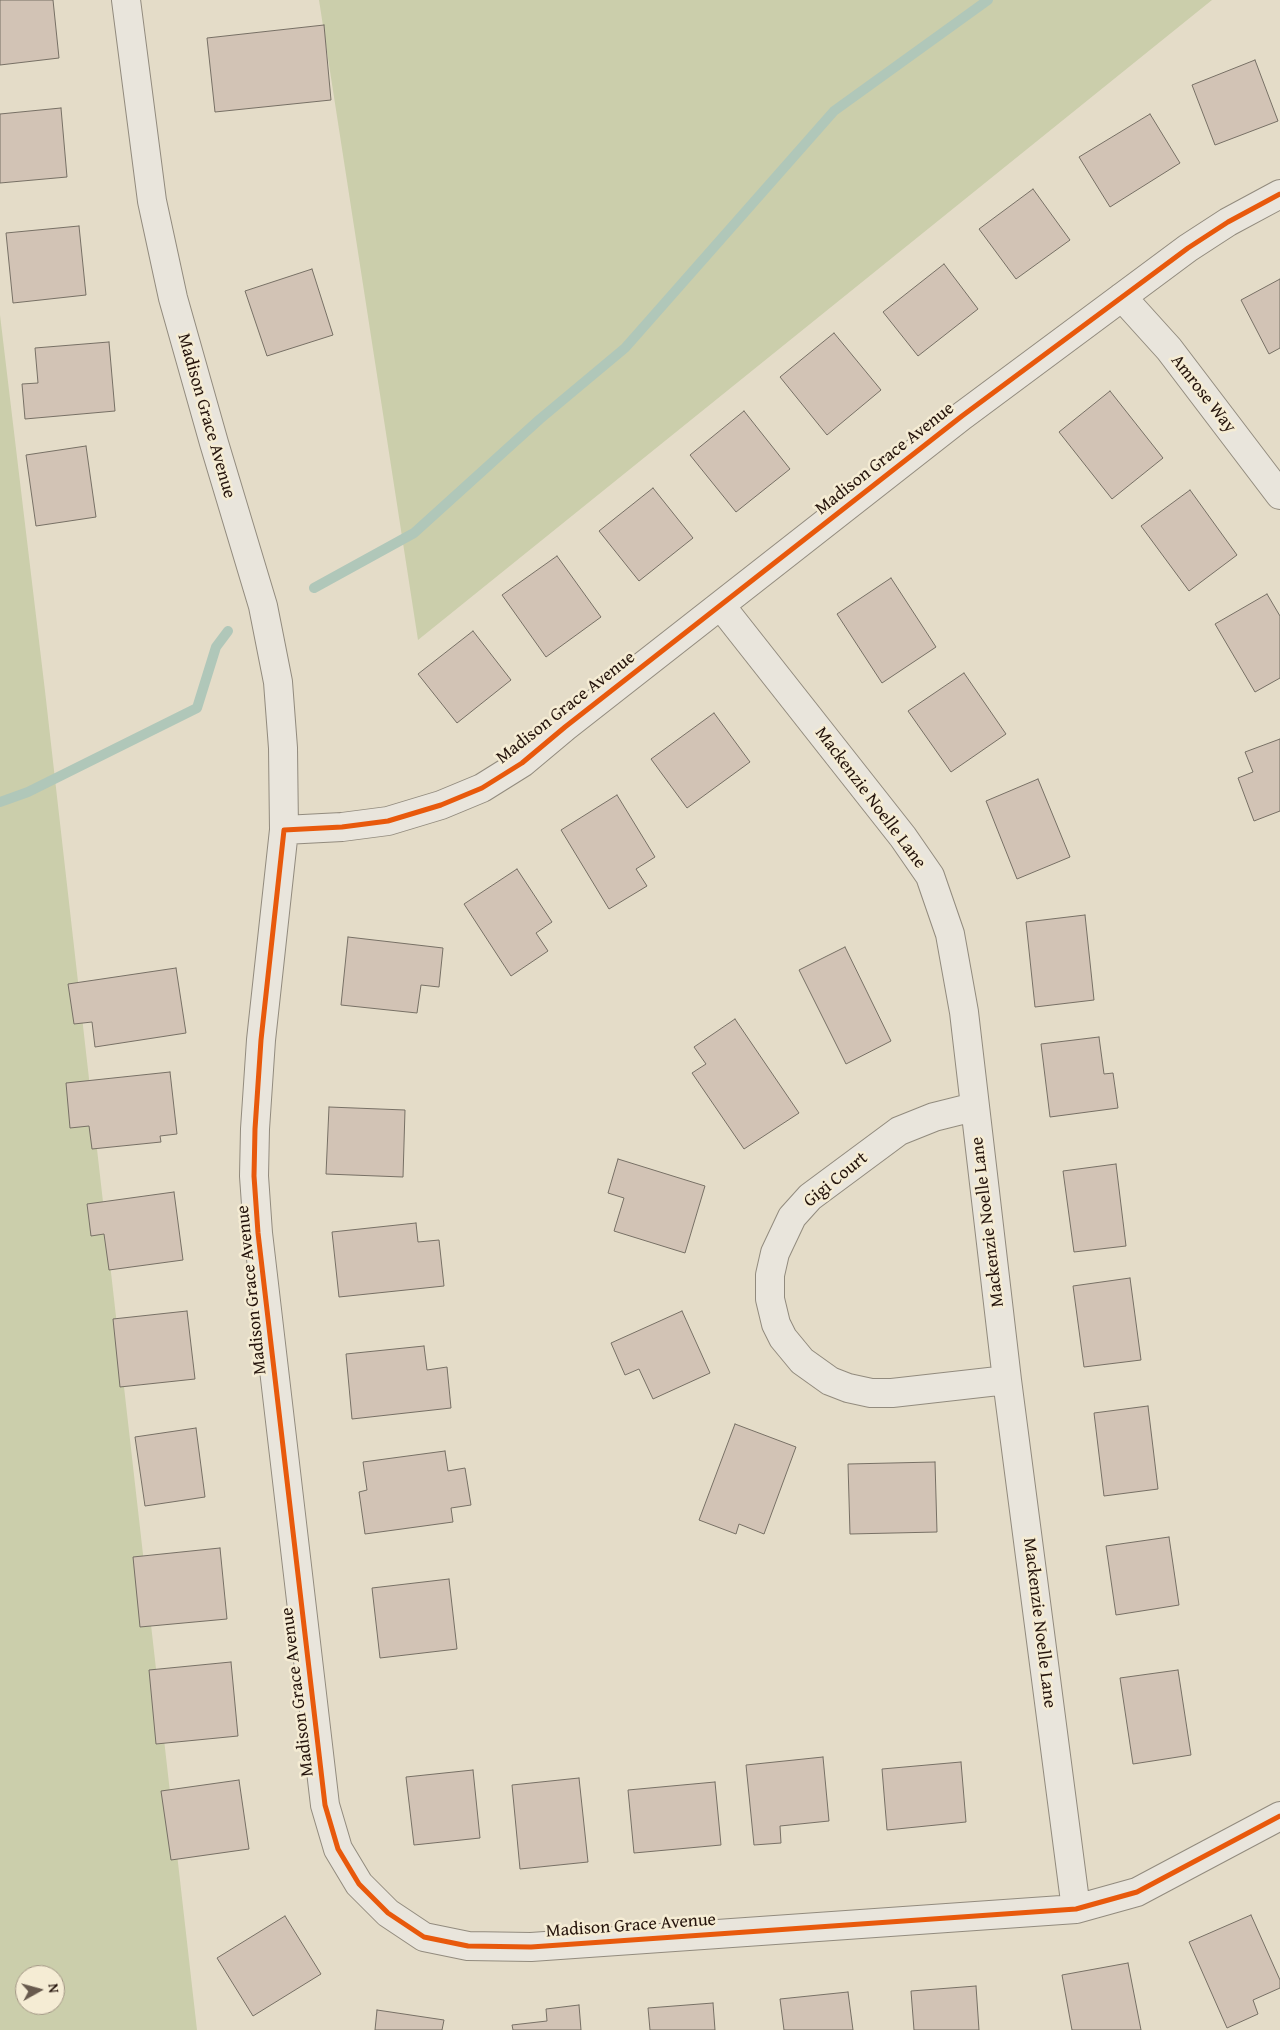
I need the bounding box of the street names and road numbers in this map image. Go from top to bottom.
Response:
street label: Madison Grace Avenue [172,331,240,501]
street label: Amrose Way [1166,350,1240,438]
street label: Madison Grace Avenue [811,398,959,520]
street label: Madison Grace Avenue [492,647,640,769]
street label: Mackenzie Noelle Lane [810,723,930,873]
street label: Mackenzie Noelle Lane [967,1136,1009,1308]
street label: Gigi Court [800,1148,872,1212]
street label: Madison Grace Avenue [232,1204,272,1376]
street label: Mackenzie Noelle Lane [1018,1537,1060,1709]
street label: Madison Grace Avenue [277,1606,319,1778]
street label: Madison Grace Avenue [545,1909,717,1943]

